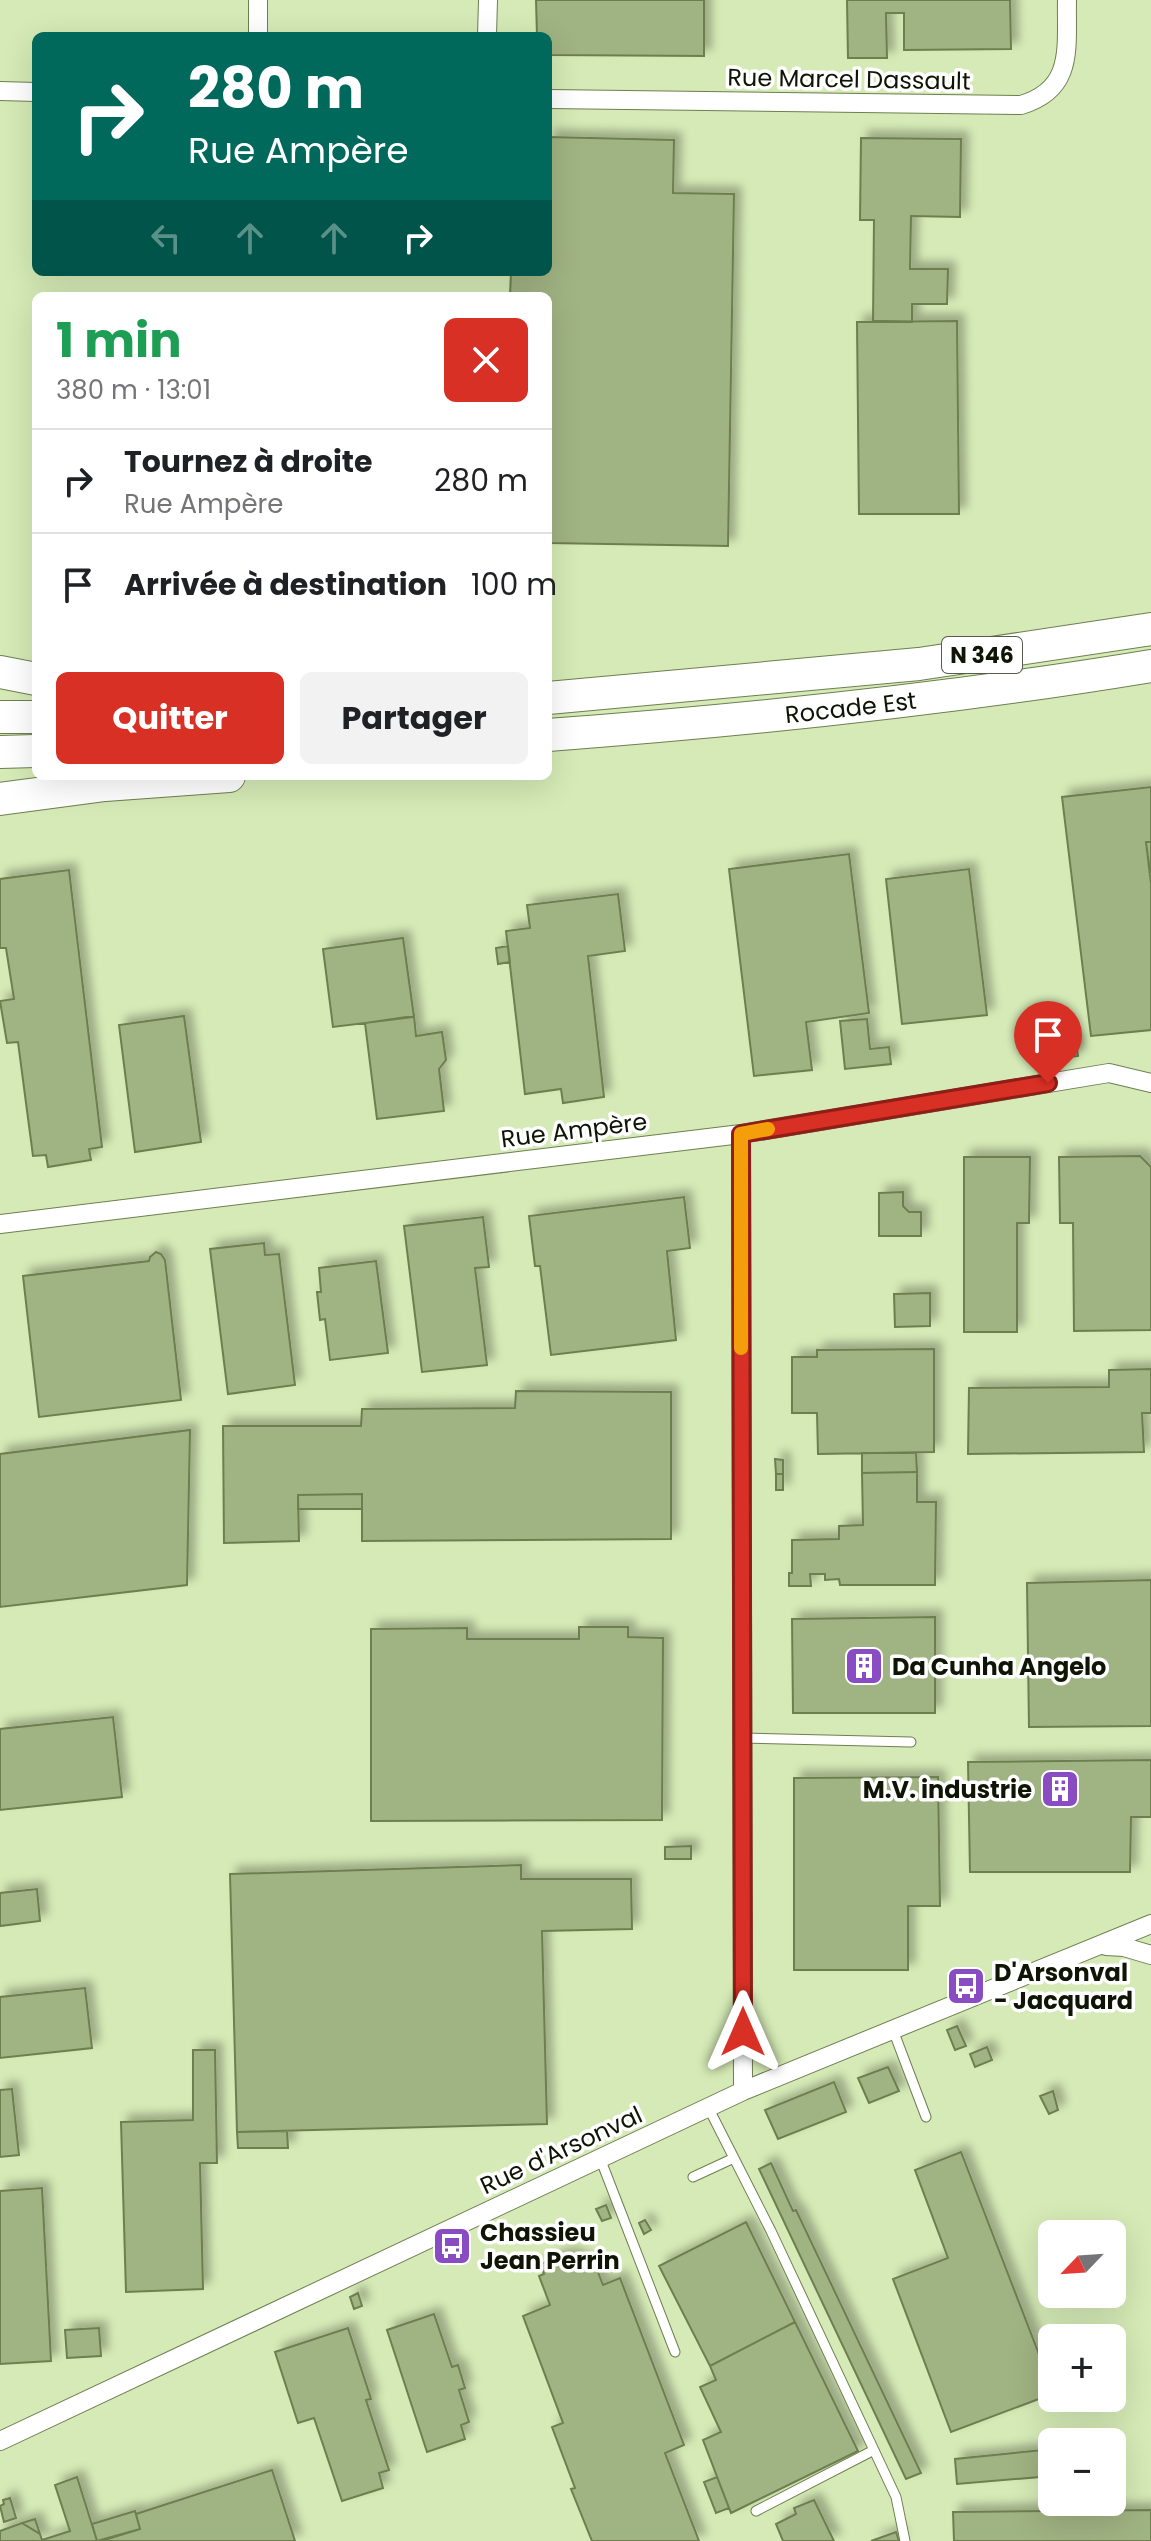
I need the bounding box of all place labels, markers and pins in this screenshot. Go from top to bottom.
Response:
pin [1014,1001,1082,1083]
building icon: Da Cunha Angelo [843,1645,885,1687]
place label: Da Cunha Angelo [892,1650,1106,1683]
building icon: M.V. industrie [1039,1768,1081,1810]
place label: M.V. industrie [863,1773,1032,1806]
place label: D'Arsonval - Jacquard [994,1956,1133,2017]
bus stop icon: D'Arsonval - Jacquard [945,1965,987,2007]
place label: Chassieu Jean Perrin [480,2216,620,2277]
bus stop icon: Chassieu Jean Perrin [431,2225,473,2267]

